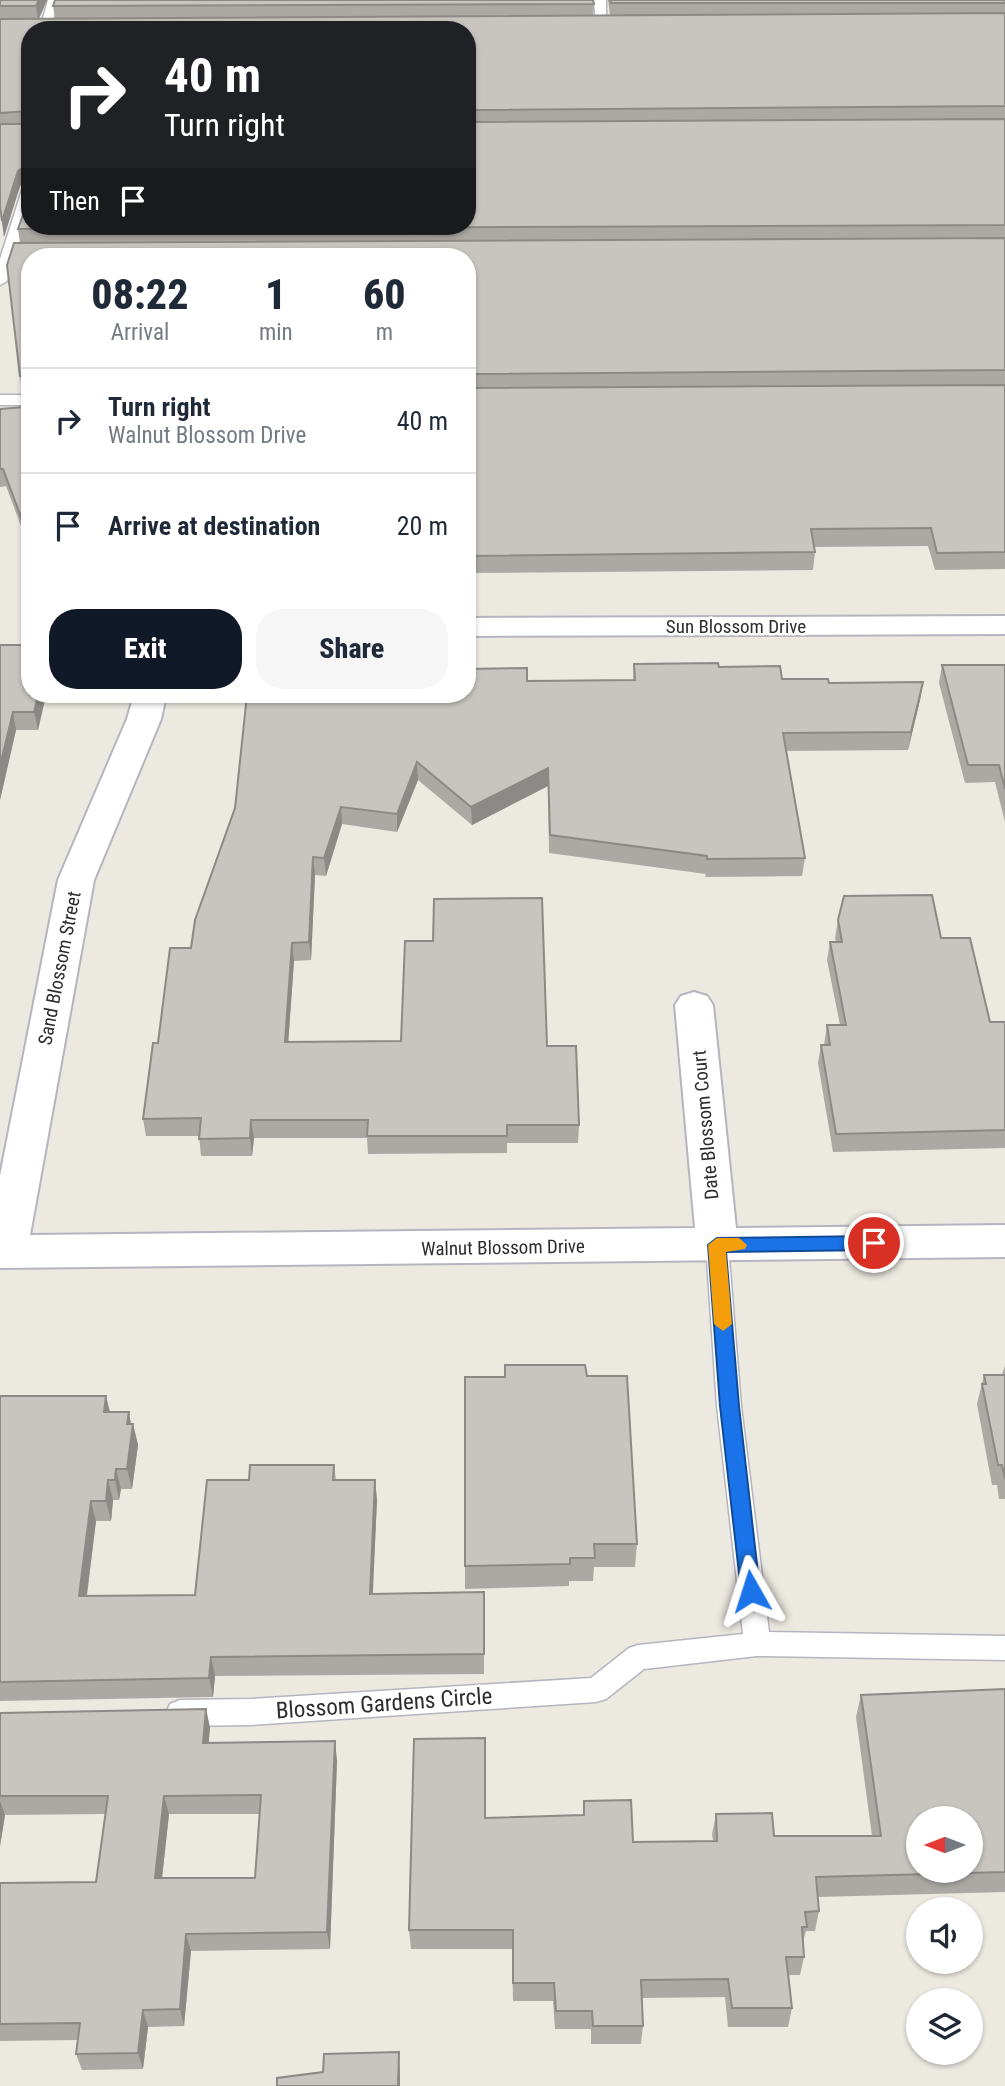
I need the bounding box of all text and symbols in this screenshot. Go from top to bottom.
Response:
text: 40 m [164,47,261,104]
icon: right [49,49,140,140]
text: Turn right [164,106,285,144]
icon: arrive [114,182,152,220]
text: Then [49,186,100,216]
text: 08:22 [91,270,189,319]
text: 1 [265,270,286,319]
text: 60 [363,270,406,319]
text: Arrival [111,319,169,346]
text: min [259,319,293,346]
text: m [376,319,393,346]
text: Turn right [108,392,210,422]
icon: right [49,402,87,440]
text: 40 m [397,406,448,436]
text: Walnut Blossom Drive [108,422,306,449]
icon: arrive [49,507,87,545]
text: Arrive at destination [108,511,320,541]
text: 20 m [397,511,448,541]
button: Exit [49,609,242,689]
button: Share [256,609,448,689]
street label: Sun Blossom Drive [666,615,806,638]
street label: Sand Blossom Street [33,889,86,1047]
street label: Date Blossom Court [688,1049,723,1201]
pin [844,1213,904,1273]
icon: arrive [855,1224,893,1262]
street label: Walnut Blossom Drive [421,1235,585,1260]
position arrow [714,1554,788,1628]
street label: Blossom Gardens Circle [275,1682,493,1725]
north arrow [906,1806,984,1883]
map controls [906,1806,983,2065]
button: sound [906,1897,983,1974]
button: layers [906,1988,983,2065]

